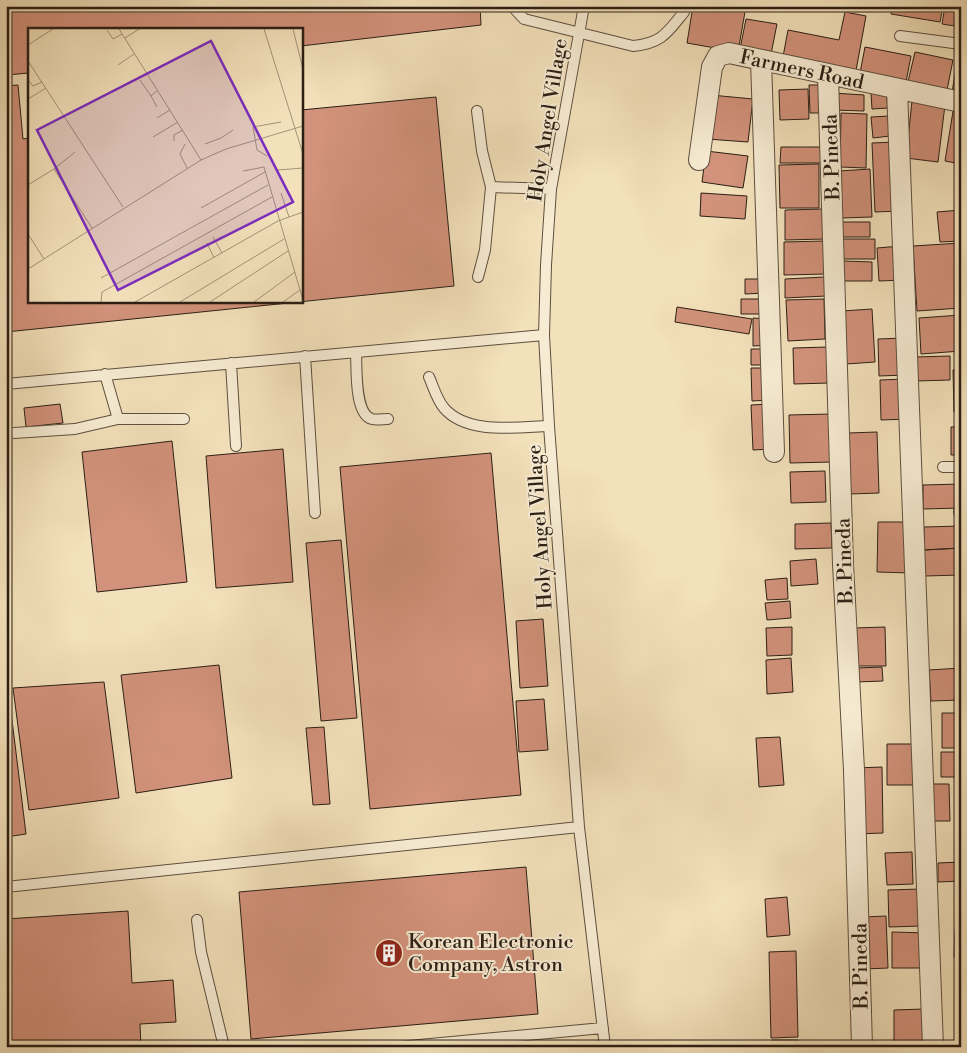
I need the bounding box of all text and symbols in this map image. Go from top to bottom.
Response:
inset map [28,28,302,302]
street label: Holy Angel Village [523,37,574,204]
street label: Farmers Road [737,45,867,96]
street label: B. Pineda [818,112,847,202]
street label: Holy Angel Village [522,444,559,610]
street label: B. Pineda [831,516,860,606]
street label: B. Pineda [848,922,875,1010]
place label: Korean Electronic Company, Astron [408,930,574,978]
building icon: Korean Electronic Company, Astron [374,938,404,968]

